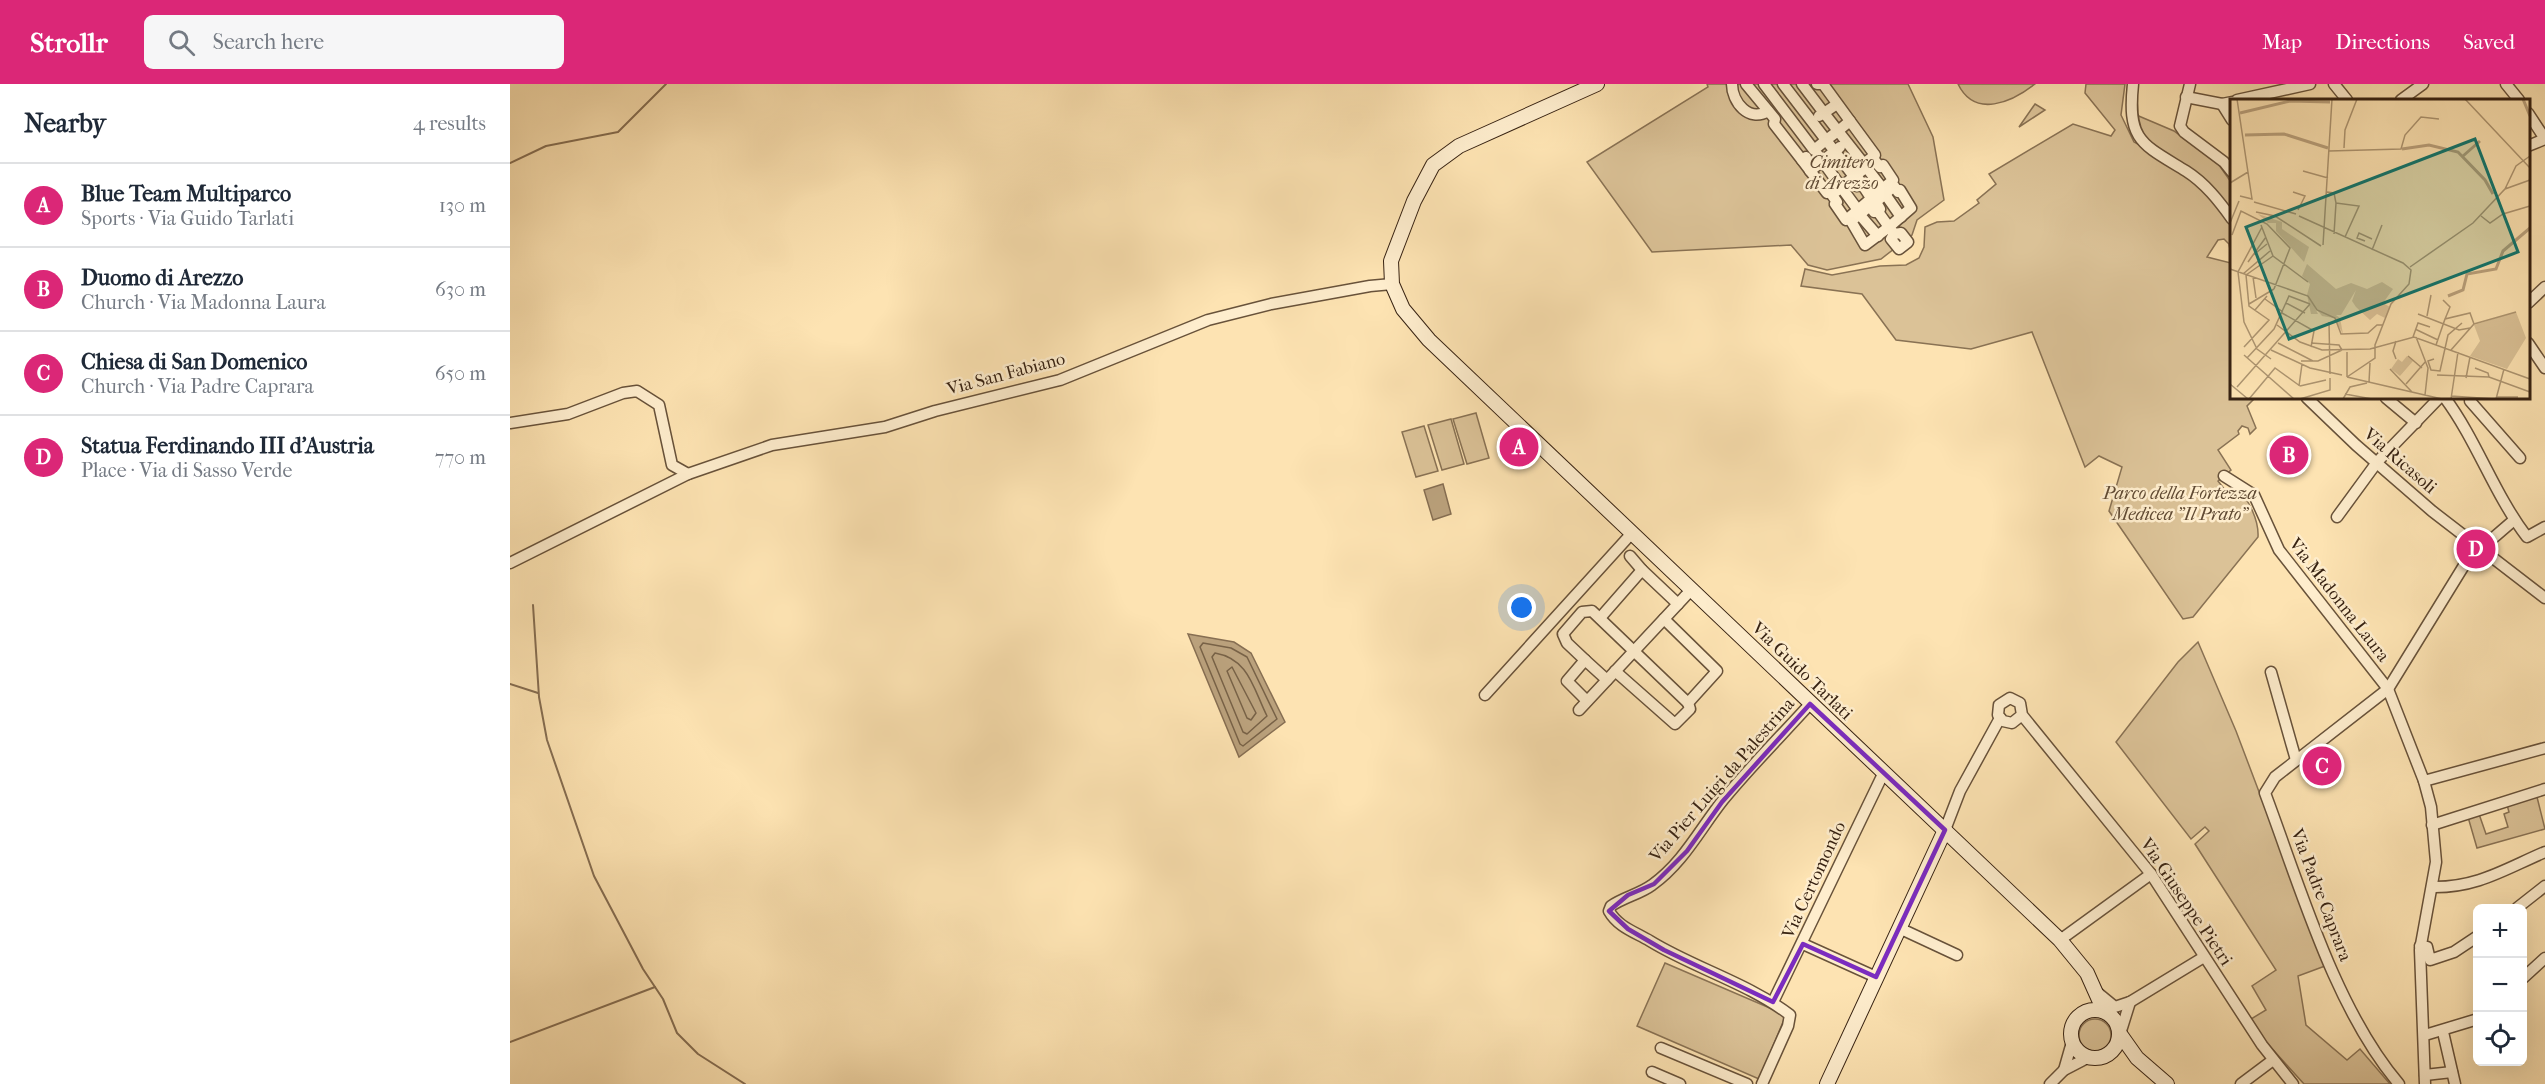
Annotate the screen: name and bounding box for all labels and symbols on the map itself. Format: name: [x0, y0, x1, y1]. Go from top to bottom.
inset map: [2230, 99, 2530, 399]
park label: Cimitero di Arezzo: [1805, 152, 1879, 194]
street label: Via San Fabiano: [944, 348, 1067, 400]
street label: Via Ricasoli: [2359, 423, 2441, 499]
pin: A: [1500, 424, 1538, 470]
pin: B: [2270, 432, 2308, 478]
park label: Parco della Fortezza Medicea "Il Prato": [2102, 483, 2257, 525]
pin: D: [2456, 526, 2496, 572]
street label: Via Madonna Laura: [2284, 533, 2394, 667]
your location: [1507, 593, 1536, 622]
street label: Via Guido Tarlati: [1747, 617, 1857, 725]
street label: Via Pier Luigi da Palestrina: [1644, 693, 1799, 867]
pin: C: [2302, 744, 2342, 788]
street label: Via Certomondo: [1777, 818, 1850, 943]
street label: Via Padre Caprara: [2286, 825, 2356, 965]
street label: Via Giuseppe Pietri: [2135, 833, 2237, 970]

